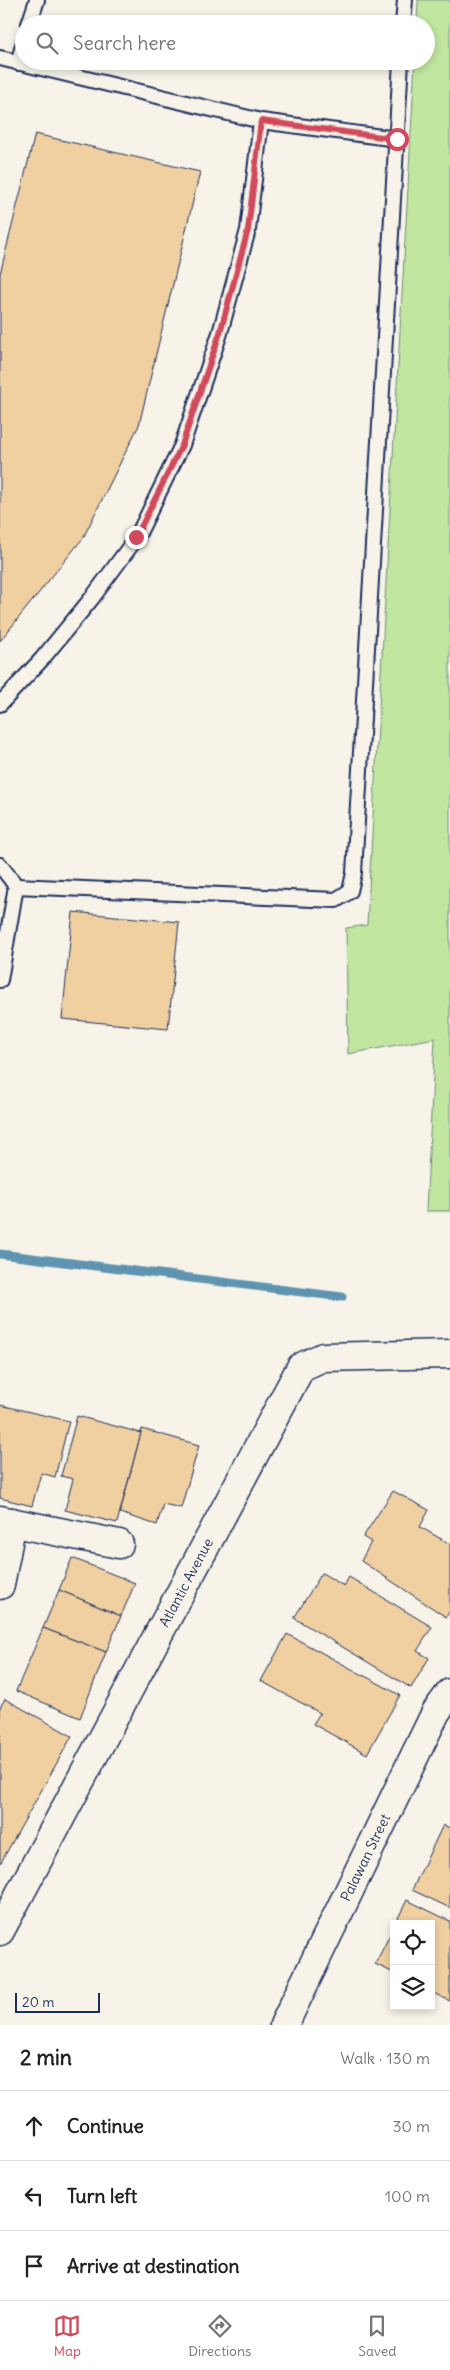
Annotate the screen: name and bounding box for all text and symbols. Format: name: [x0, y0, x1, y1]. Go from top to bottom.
search box: [15, 15, 435, 70]
icon: search: [33, 29, 61, 57]
text: Search here: [73, 31, 176, 55]
route start: [386, 128, 409, 151]
route end: [125, 526, 148, 549]
street label: Atlantic Avenue: [155, 1535, 217, 1630]
street label: Palawan Street: [336, 1811, 394, 1904]
map controls: [390, 1920, 435, 2010]
button: locate: [390, 1920, 435, 1965]
button: layers: [390, 1965, 435, 2010]
scale bar: [15, 1990, 100, 2013]
text: 20 m: [22, 1993, 55, 2011]
text: 2 min: [20, 2044, 72, 2071]
text: Walk · 130 m: [340, 2048, 430, 2068]
icon: ahead: [20, 2112, 48, 2140]
text: Continue: [67, 2114, 144, 2138]
text: 30 m: [393, 2116, 430, 2136]
icon: left: [20, 2182, 48, 2210]
text: Turn left: [67, 2184, 137, 2208]
text: 100 m: [385, 2186, 430, 2206]
icon: arrive: [20, 2252, 48, 2280]
text: Arrive at destination: [67, 2254, 240, 2278]
tab: Map: [53, 2312, 81, 2360]
tab: Directions: [188, 2312, 251, 2360]
tab: Saved: [358, 2312, 397, 2360]

